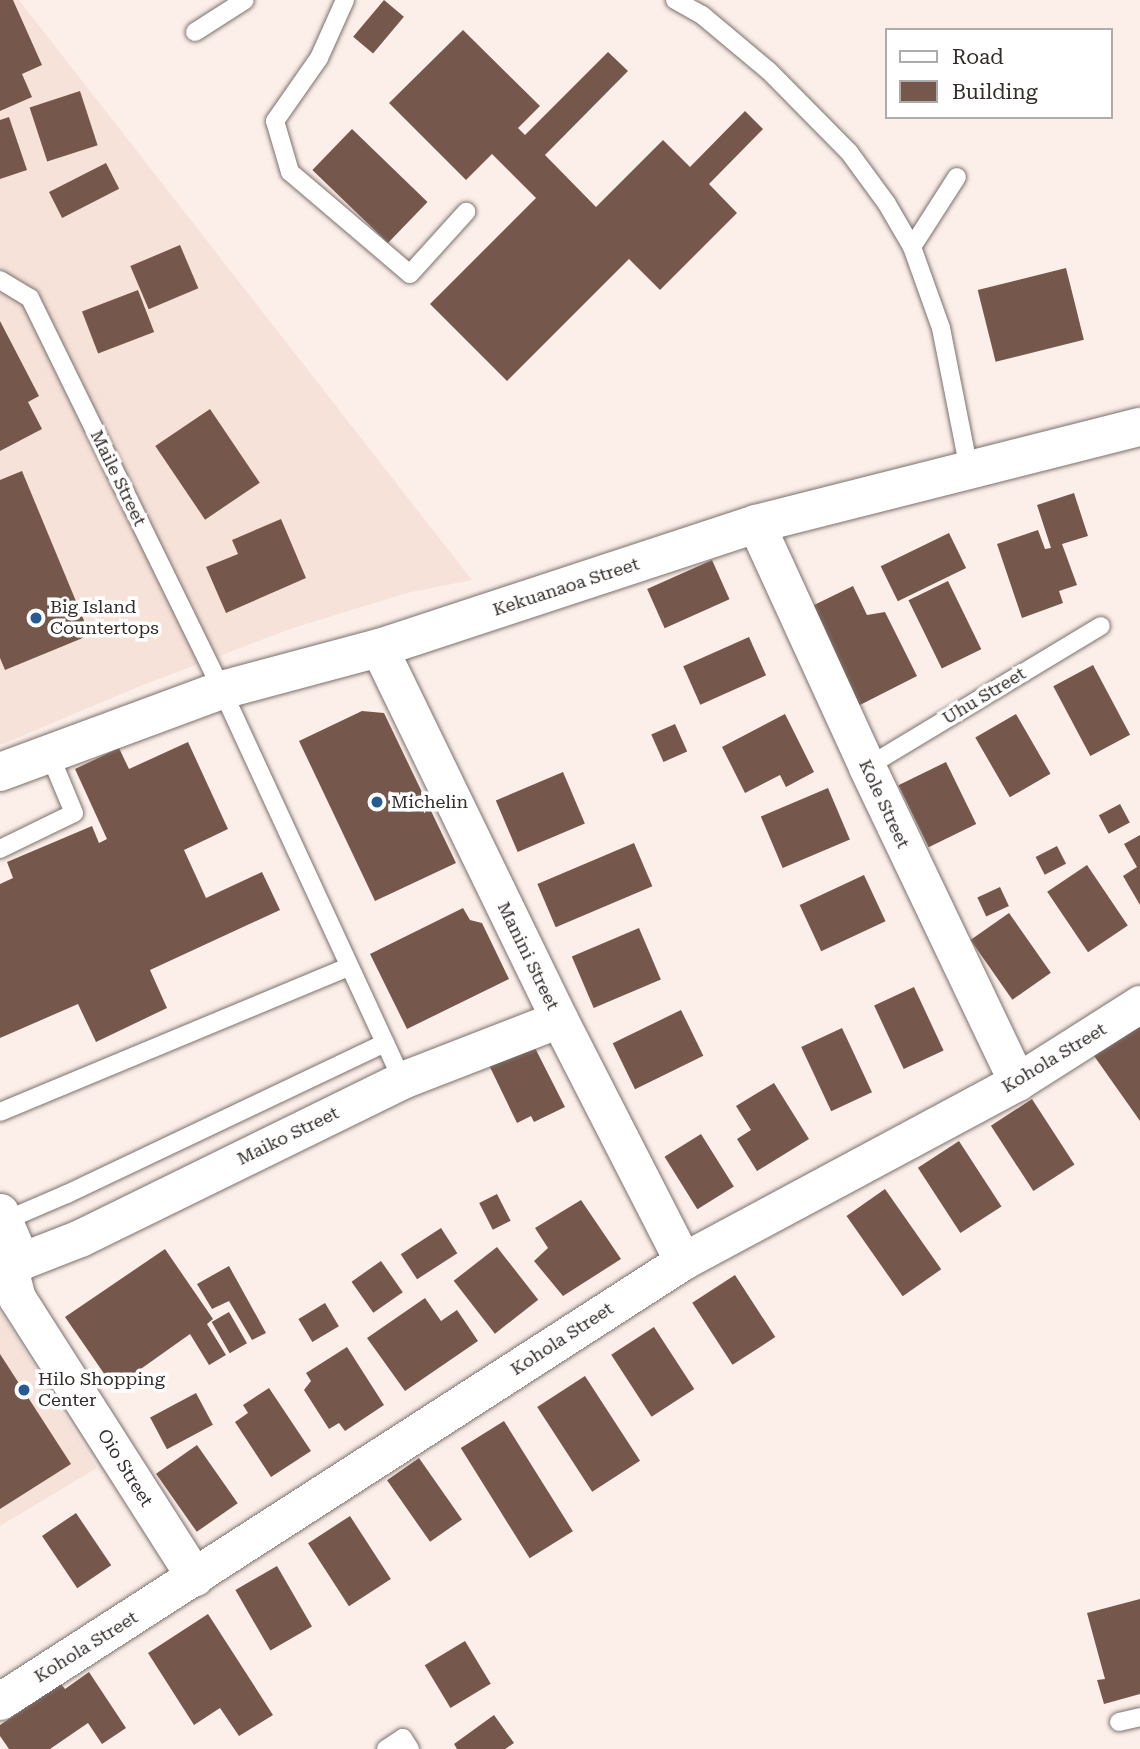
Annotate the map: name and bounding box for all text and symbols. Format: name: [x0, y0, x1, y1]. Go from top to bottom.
legend: [884, 28, 1112, 119]
text: Road: [952, 45, 1004, 69]
text: Building: [952, 80, 1038, 104]
street label: Maile Street: [85, 426, 151, 530]
street label: Kekuanaoa Street: [490, 553, 642, 621]
place label: Big Island Countertops: [50, 597, 159, 640]
marker: Big Island Countertops: [28, 610, 44, 626]
street label: Uhu Street: [938, 663, 1030, 729]
street label: Kole Street: [854, 756, 914, 852]
place label: Michelin: [391, 791, 468, 813]
marker: Michelin: [369, 794, 385, 810]
street label: Manini Street: [493, 898, 563, 1014]
street label: Kohola Street: [998, 1018, 1110, 1098]
street label: Maiko Street: [234, 1102, 342, 1170]
street label: Kohola Street: [507, 1298, 617, 1380]
place label: Hilo Shopping Center: [38, 1369, 165, 1412]
marker: Hilo Shopping Center: [16, 1382, 32, 1398]
street label: Oio Street: [93, 1425, 157, 1511]
street label: Kohola Street: [30, 1607, 142, 1687]

